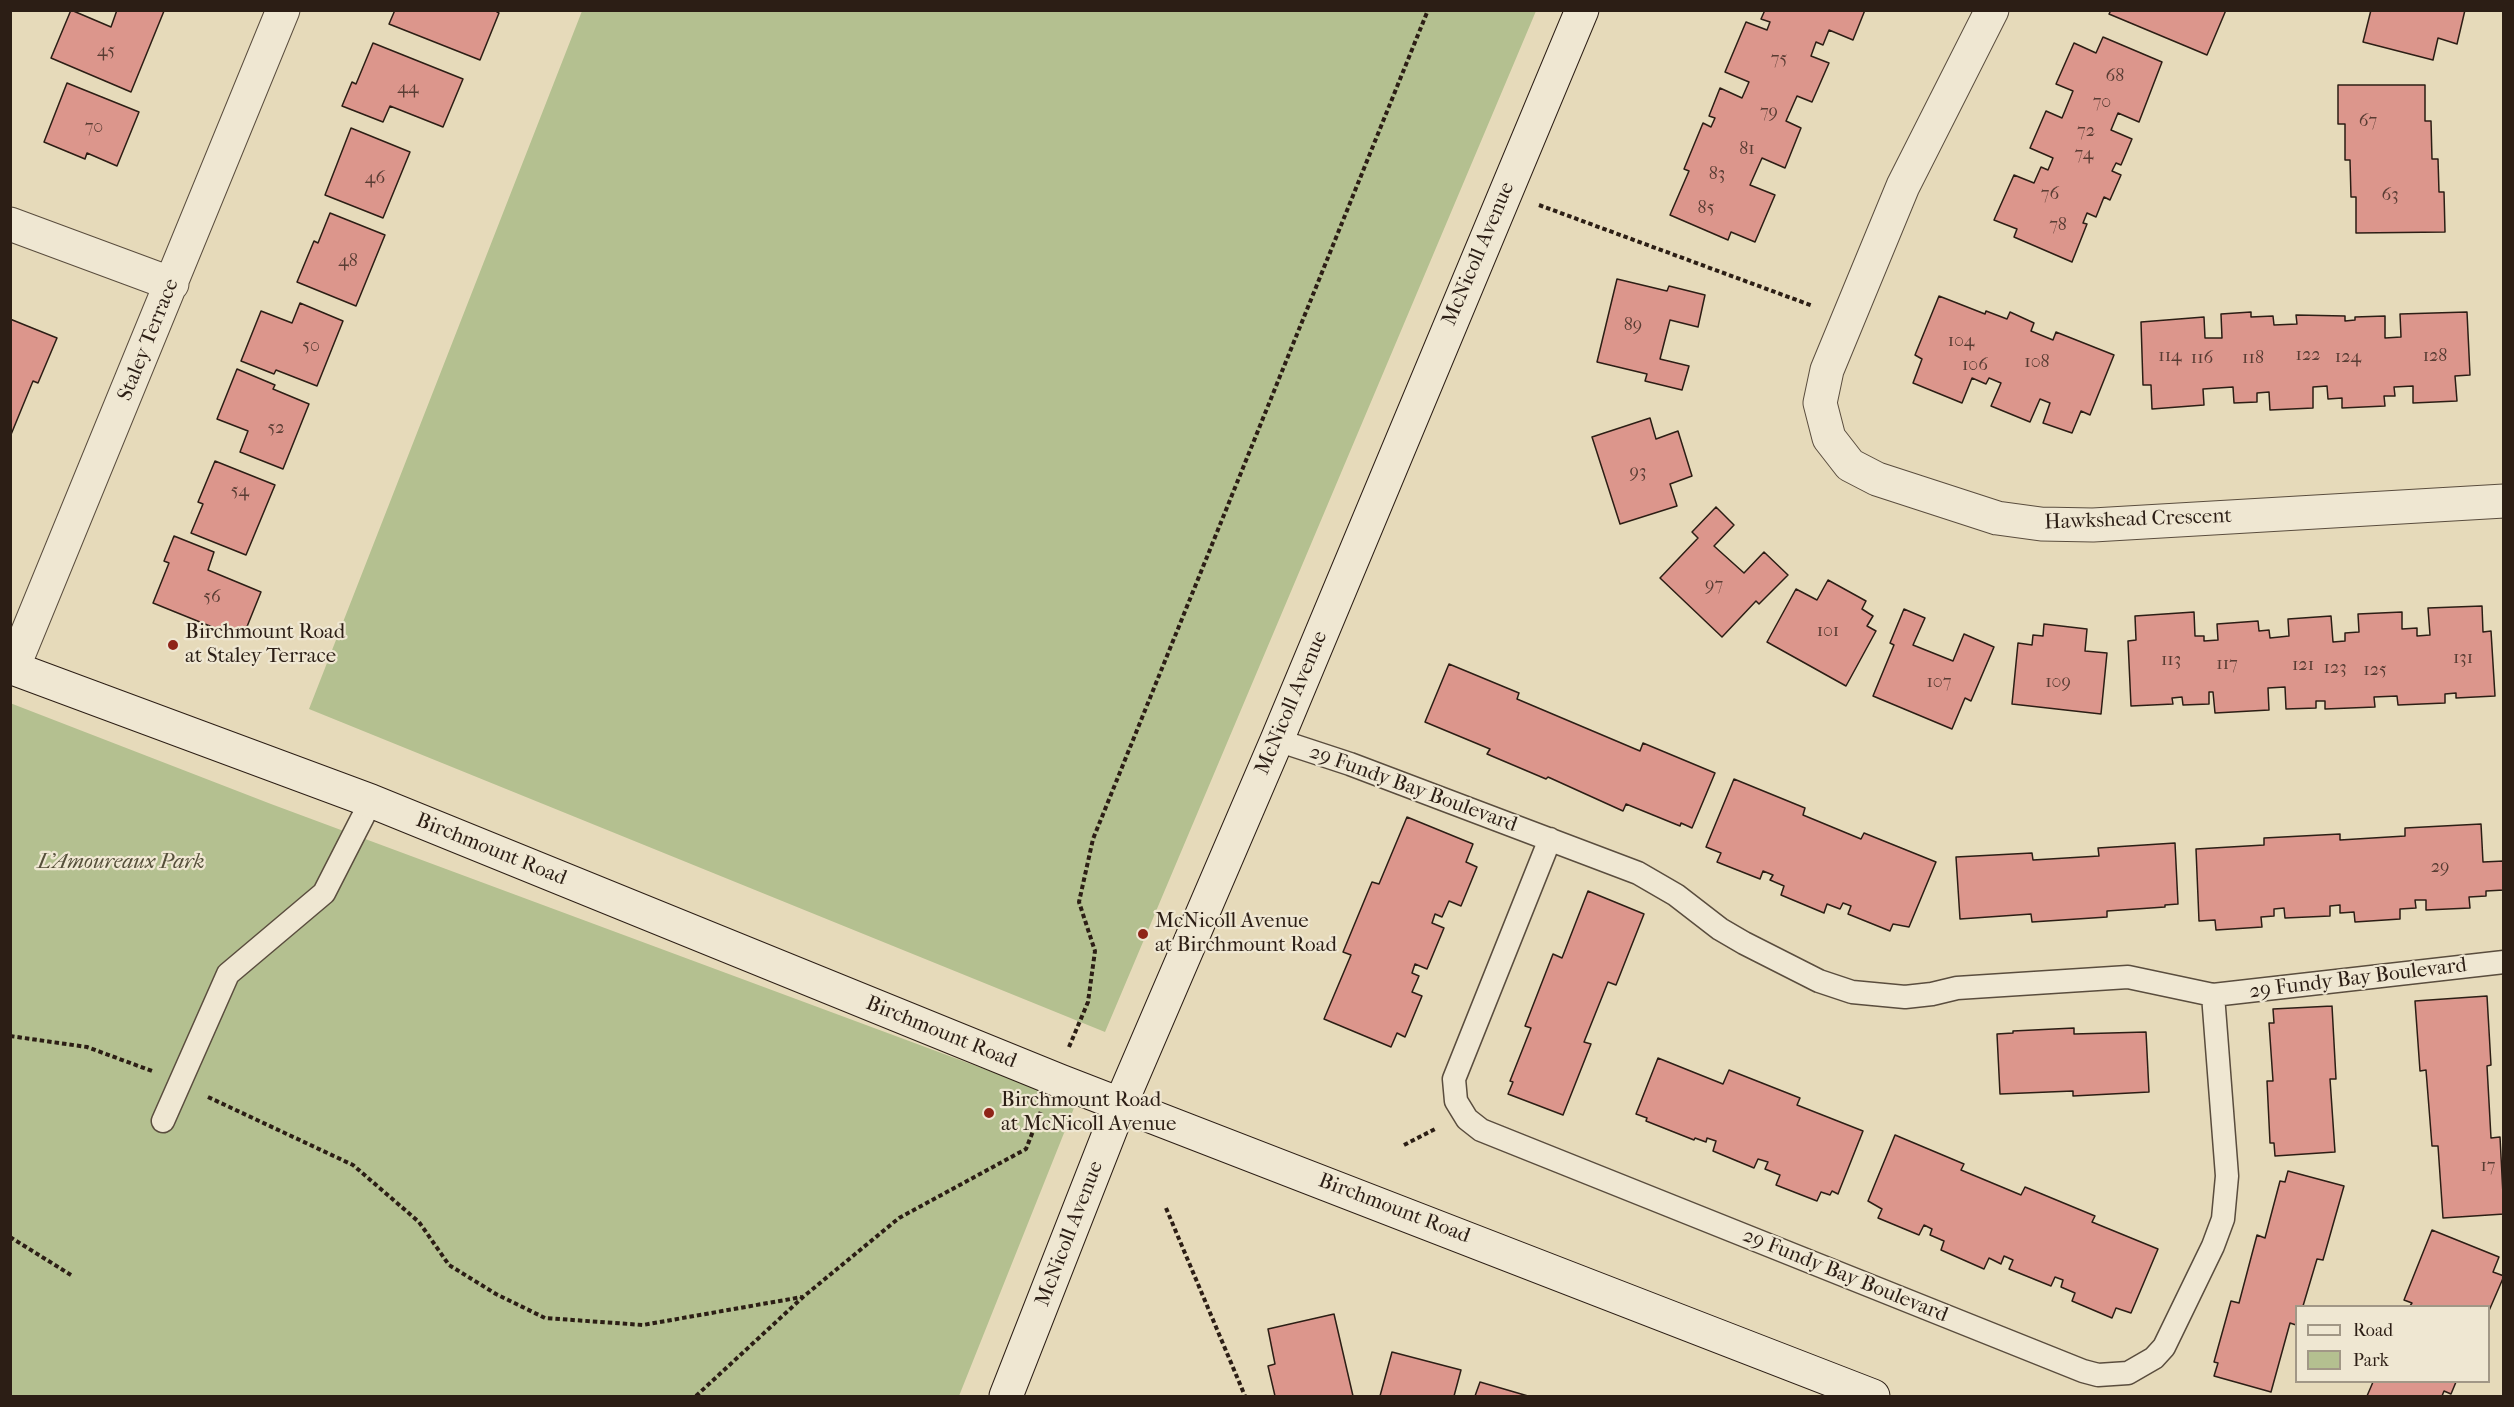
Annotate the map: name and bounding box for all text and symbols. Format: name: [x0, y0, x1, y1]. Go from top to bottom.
house number: 45: [97, 41, 115, 63]
house number: 75: [1771, 49, 1787, 71]
house number: 68: [2106, 66, 2124, 88]
house number: 44: [397, 78, 419, 100]
house number: 70: [2093, 92, 2111, 114]
house number: 79: [1760, 102, 1778, 124]
house number: 67: [2359, 111, 2377, 133]
house number: 70: [85, 117, 103, 139]
house number: 72: [2077, 121, 2095, 143]
house number: 81: [1739, 139, 1755, 161]
house number: 74: [2075, 144, 2093, 166]
house number: 83: [1709, 164, 1725, 186]
house number: 46: [365, 168, 385, 190]
street label: McNicoll Avenue: [1437, 178, 1521, 330]
house number: 76: [2041, 184, 2059, 206]
house number: 63: [2381, 185, 2399, 207]
house number: 85: [1698, 198, 1714, 220]
house number: 78: [2049, 215, 2067, 237]
house number: 48: [338, 251, 358, 273]
street label: Staley Terrace: [113, 275, 185, 405]
house number: 89: [1624, 315, 1642, 337]
house number: 104: [1948, 331, 1974, 353]
house number: 50: [302, 336, 320, 358]
house number: 122: [2296, 345, 2320, 367]
house number: 114: [2158, 346, 2182, 368]
house number: 128: [2423, 346, 2447, 368]
house number: 124: [2335, 347, 2361, 369]
house number: 116: [2191, 348, 2213, 370]
house number: 118: [2242, 348, 2264, 370]
house number: 108: [2024, 352, 2050, 374]
house number: 106: [1962, 355, 1988, 377]
house number: 52: [267, 418, 285, 440]
house number: 93: [1630, 462, 1646, 484]
house number: 54: [231, 481, 249, 503]
street label: Hawkshead Crescent: [2044, 504, 2232, 536]
house number: 97: [1705, 575, 1723, 597]
house number: 56: [203, 587, 221, 609]
place label: Birchmount Road at Staley Terrace: [185, 620, 345, 670]
house number: 101: [1817, 621, 1839, 643]
street label: McNicoll Avenue: [1250, 627, 1334, 779]
marker: Birchmount Road at Staley Terrace: [166, 638, 180, 652]
house number: 131: [2453, 648, 2473, 670]
house number: 113: [2161, 650, 2181, 672]
house number: 117: [2216, 654, 2238, 676]
house number: 121: [2292, 655, 2314, 677]
house number: 123: [2323, 658, 2347, 680]
house number: 125: [2363, 660, 2387, 682]
house number: 107: [1927, 672, 1951, 694]
house number: 109: [2045, 672, 2071, 694]
street label: 29 Fundy Bay Boulevard: [1306, 740, 1520, 838]
street label: Birchmount Road: [412, 808, 570, 892]
park label: L'Amoureaux Park: [37, 850, 205, 876]
house number: 29: [2431, 857, 2449, 879]
place label: McNicoll Avenue at Birchmount Road: [1155, 909, 1337, 959]
marker: McNicoll Avenue at Birchmount Road: [1136, 927, 1150, 941]
street label: 29 Fundy Bay Boulevard: [2248, 953, 2468, 1005]
street label: Birchmount Road: [862, 991, 1020, 1075]
place label: Birchmount Road at McNicoll Avenue: [1001, 1088, 1176, 1138]
marker: Birchmount Road at McNicoll Avenue: [982, 1106, 996, 1120]
house number: 17: [2480, 1156, 2496, 1178]
street label: McNicoll Avenue: [1031, 1158, 1109, 1310]
street label: Birchmount Road: [1315, 1169, 1473, 1249]
street label: 29 Fundy Bay Boulevard: [1739, 1223, 1951, 1329]
legend: [2295, 1305, 2490, 1383]
text: Road: [2353, 1320, 2393, 1341]
text: Park: [2353, 1350, 2389, 1371]

